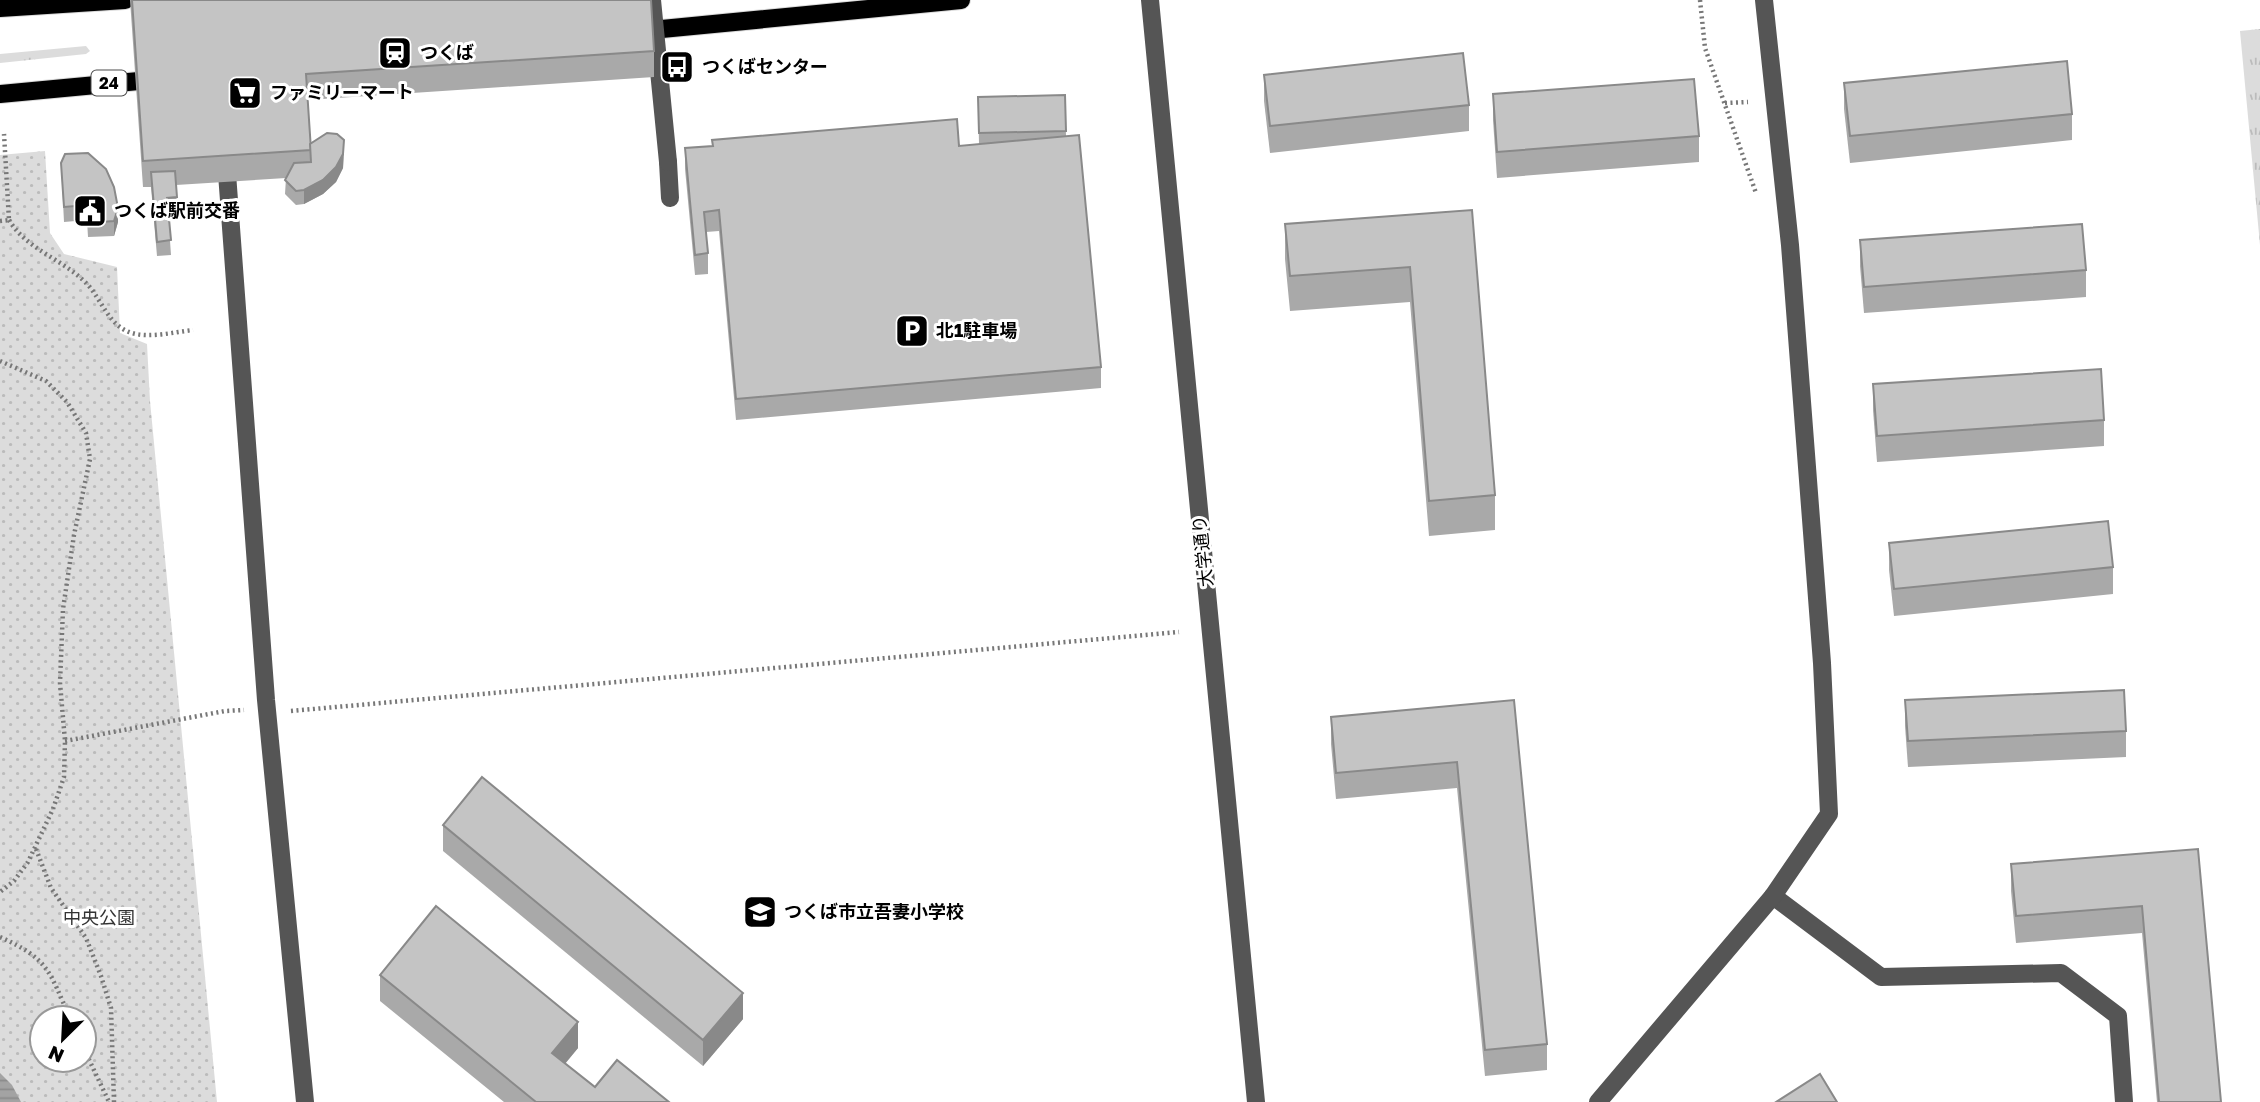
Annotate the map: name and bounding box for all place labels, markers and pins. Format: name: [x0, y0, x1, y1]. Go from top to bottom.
station icon: つくば: [376, 34, 414, 72]
place label: つくば: [420, 41, 474, 63]
bus stop icon: つくばセンター: [658, 48, 696, 86]
place label: つくばセンター: [702, 55, 828, 77]
supermarket icon: ファミリーマート: [226, 74, 264, 112]
place label: ファミリーマート: [270, 81, 414, 103]
public building icon: つくば駅前交番: [71, 192, 109, 230]
place label: つくば駅前交番: [114, 199, 240, 221]
parking icon: 北1駐車場: [893, 312, 931, 350]
place label: 北1駐車場: [936, 319, 1017, 341]
school or university icon: つくば市立吾妻小学校: [741, 893, 779, 931]
place label: つくば市立吾妻小学校: [784, 900, 964, 922]

